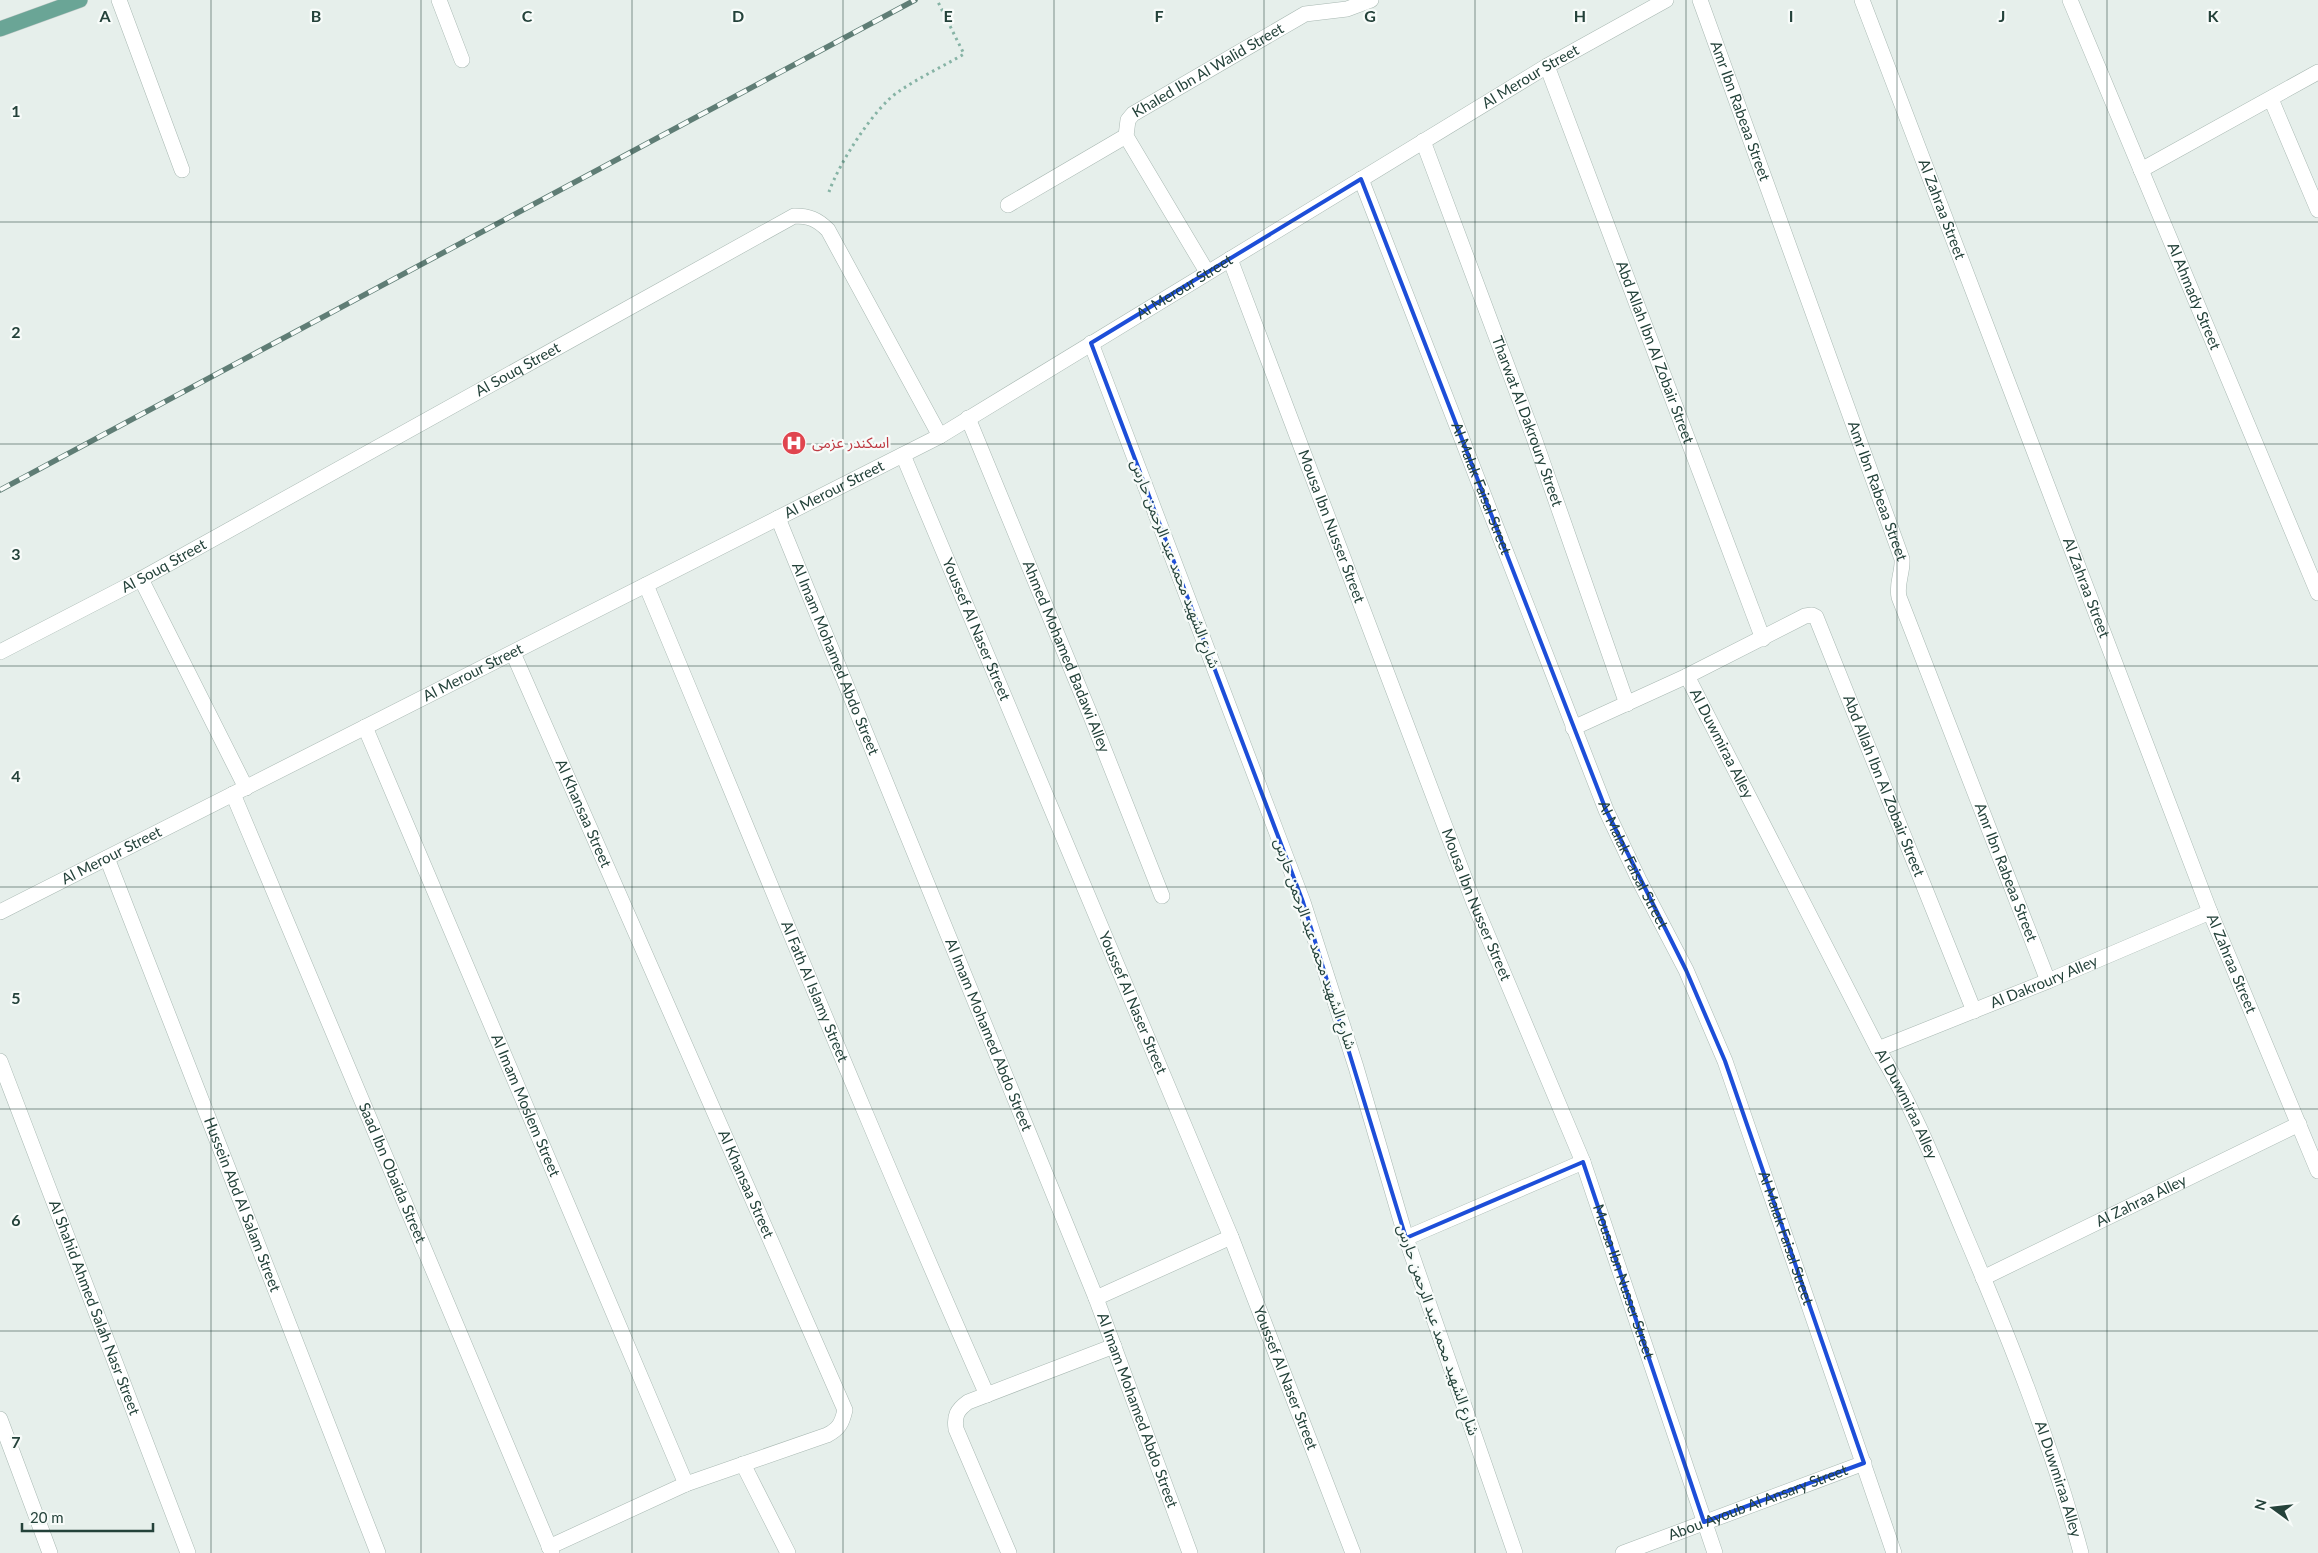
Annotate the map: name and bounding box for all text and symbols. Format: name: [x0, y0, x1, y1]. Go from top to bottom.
text: A: [98, 6, 111, 25]
text: B: [311, 6, 321, 25]
text: C: [522, 6, 533, 25]
text: D: [732, 6, 744, 25]
text: E: [943, 6, 953, 25]
text: F: [1154, 6, 1164, 25]
text: G: [1364, 6, 1376, 25]
text: H: [1574, 6, 1586, 25]
text: I: [1789, 6, 1793, 25]
text: J: [1999, 6, 2005, 25]
text: K: [2208, 6, 2220, 25]
street label: Khaled Ibn Al Walid Street: [1129, 18, 1287, 121]
street label: Amr Ibn Rabeaa Street: [1707, 38, 1775, 184]
street label: Al Merour Street: [1478, 40, 1582, 112]
text: 1: [11, 101, 21, 120]
street label: Al Zahraa Street: [1915, 156, 1970, 262]
street label: Al Ahmady Street: [2164, 239, 2225, 353]
street label: Al Merour Street: [1132, 250, 1236, 322]
street label: Abd Allah Ibn Al Zobair Street: [1613, 258, 1699, 447]
text: 2: [11, 322, 21, 341]
street label: Tharwat Al Dakroury Street: [1489, 333, 1567, 509]
street label: Al Souq Street: [472, 338, 564, 399]
street label: Amr Ibn Rabeaa Street: [1845, 418, 1912, 564]
street label: Al Malak Faisal Street: [1448, 419, 1516, 557]
hospital icon: اسكندر عزمى: [781, 430, 807, 456]
place label: اسكندر عزمى: [812, 433, 889, 452]
street label: Mousa Ibn Nusser Street: [1295, 447, 1370, 606]
street label: Al Merour Street: [781, 456, 887, 522]
street label: شارع الشهيد محمد عبد الرحمن حارس: [1124, 457, 1224, 672]
street label: Al Souq Street: [118, 534, 210, 596]
street label: Al Zahraa Street: [2060, 535, 2115, 641]
text: 3: [11, 544, 21, 563]
street label: Youssef Al Naser Street: [939, 555, 1015, 703]
street label: Ahmed Mohamed Badawi Alley: [1020, 558, 1114, 755]
street label: Al Imam Mohamed Abdo Street: [789, 559, 884, 758]
street label: Al Merour Street: [419, 639, 526, 704]
street label: Al Duwmiraa Alley: [1687, 685, 1758, 801]
street label: Abd Allah Ibn Al Zobair Street: [1840, 692, 1929, 879]
street label: Al Khansaa Street: [553, 756, 616, 870]
text: 4: [11, 766, 21, 785]
street label: Al Malak Faisal Street: [1595, 798, 1673, 932]
street label: Amr Ibn Rabeaa Street: [1972, 800, 2042, 945]
street label: Al Merour Street: [58, 822, 165, 887]
street label: Mousa Ibn Nusser Street: [1439, 826, 1516, 984]
street label: شارع الشهيد محمد عبد الرحمن حارس: [1267, 836, 1361, 1053]
street label: Al Zahraa Street: [2204, 911, 2261, 1016]
street label: Al Fath Al Islamy Street: [778, 918, 853, 1065]
street label: Youssef Al Naser Street: [1096, 928, 1172, 1077]
street label: Al Imam Mohamed Abdo Street: [942, 935, 1037, 1134]
street label: Al Dakroury Alley: [1987, 951, 2100, 1011]
text: 5: [11, 988, 21, 1007]
street label: Al Imam Moslem Street: [488, 1031, 565, 1180]
street label: Al Duwmiraa Alley: [1872, 1045, 1942, 1162]
street label: Saad Ibn Obaida Street: [356, 1100, 431, 1246]
street label: Hussein Abd Al Salam Street: [201, 1114, 285, 1295]
street label: Al Khansaa Street: [715, 1127, 779, 1241]
street label: Al Malak Faisal Street: [1755, 1168, 1818, 1308]
street label: Al Zahraa Alley: [2092, 1170, 2189, 1230]
street label: Al Shahid Ahmed Salah Nasr Street: [46, 1197, 145, 1418]
street label: Mousa Ibn Nusser Street: [1590, 1202, 1659, 1362]
text: 6: [11, 1210, 21, 1229]
street label: شارع الشهيد محمد عبد الرحمن حارس: [1390, 1222, 1484, 1439]
street label: Youssef Al Naser Street: [1250, 1303, 1322, 1453]
street label: Al Imam Mohamed Abdo Street: [1094, 1310, 1183, 1511]
street label: Al Duwmiraa Alley: [2032, 1418, 2086, 1539]
text: 7: [11, 1432, 21, 1451]
street label: Abou Ayoub Al Ansary Street: [1665, 1460, 1850, 1543]
north arrow: [2248, 1483, 2298, 1533]
text: N: [2250, 1497, 2270, 1512]
scale bar: [22, 1500, 154, 1532]
text: 20 m: [30, 1508, 64, 1526]

